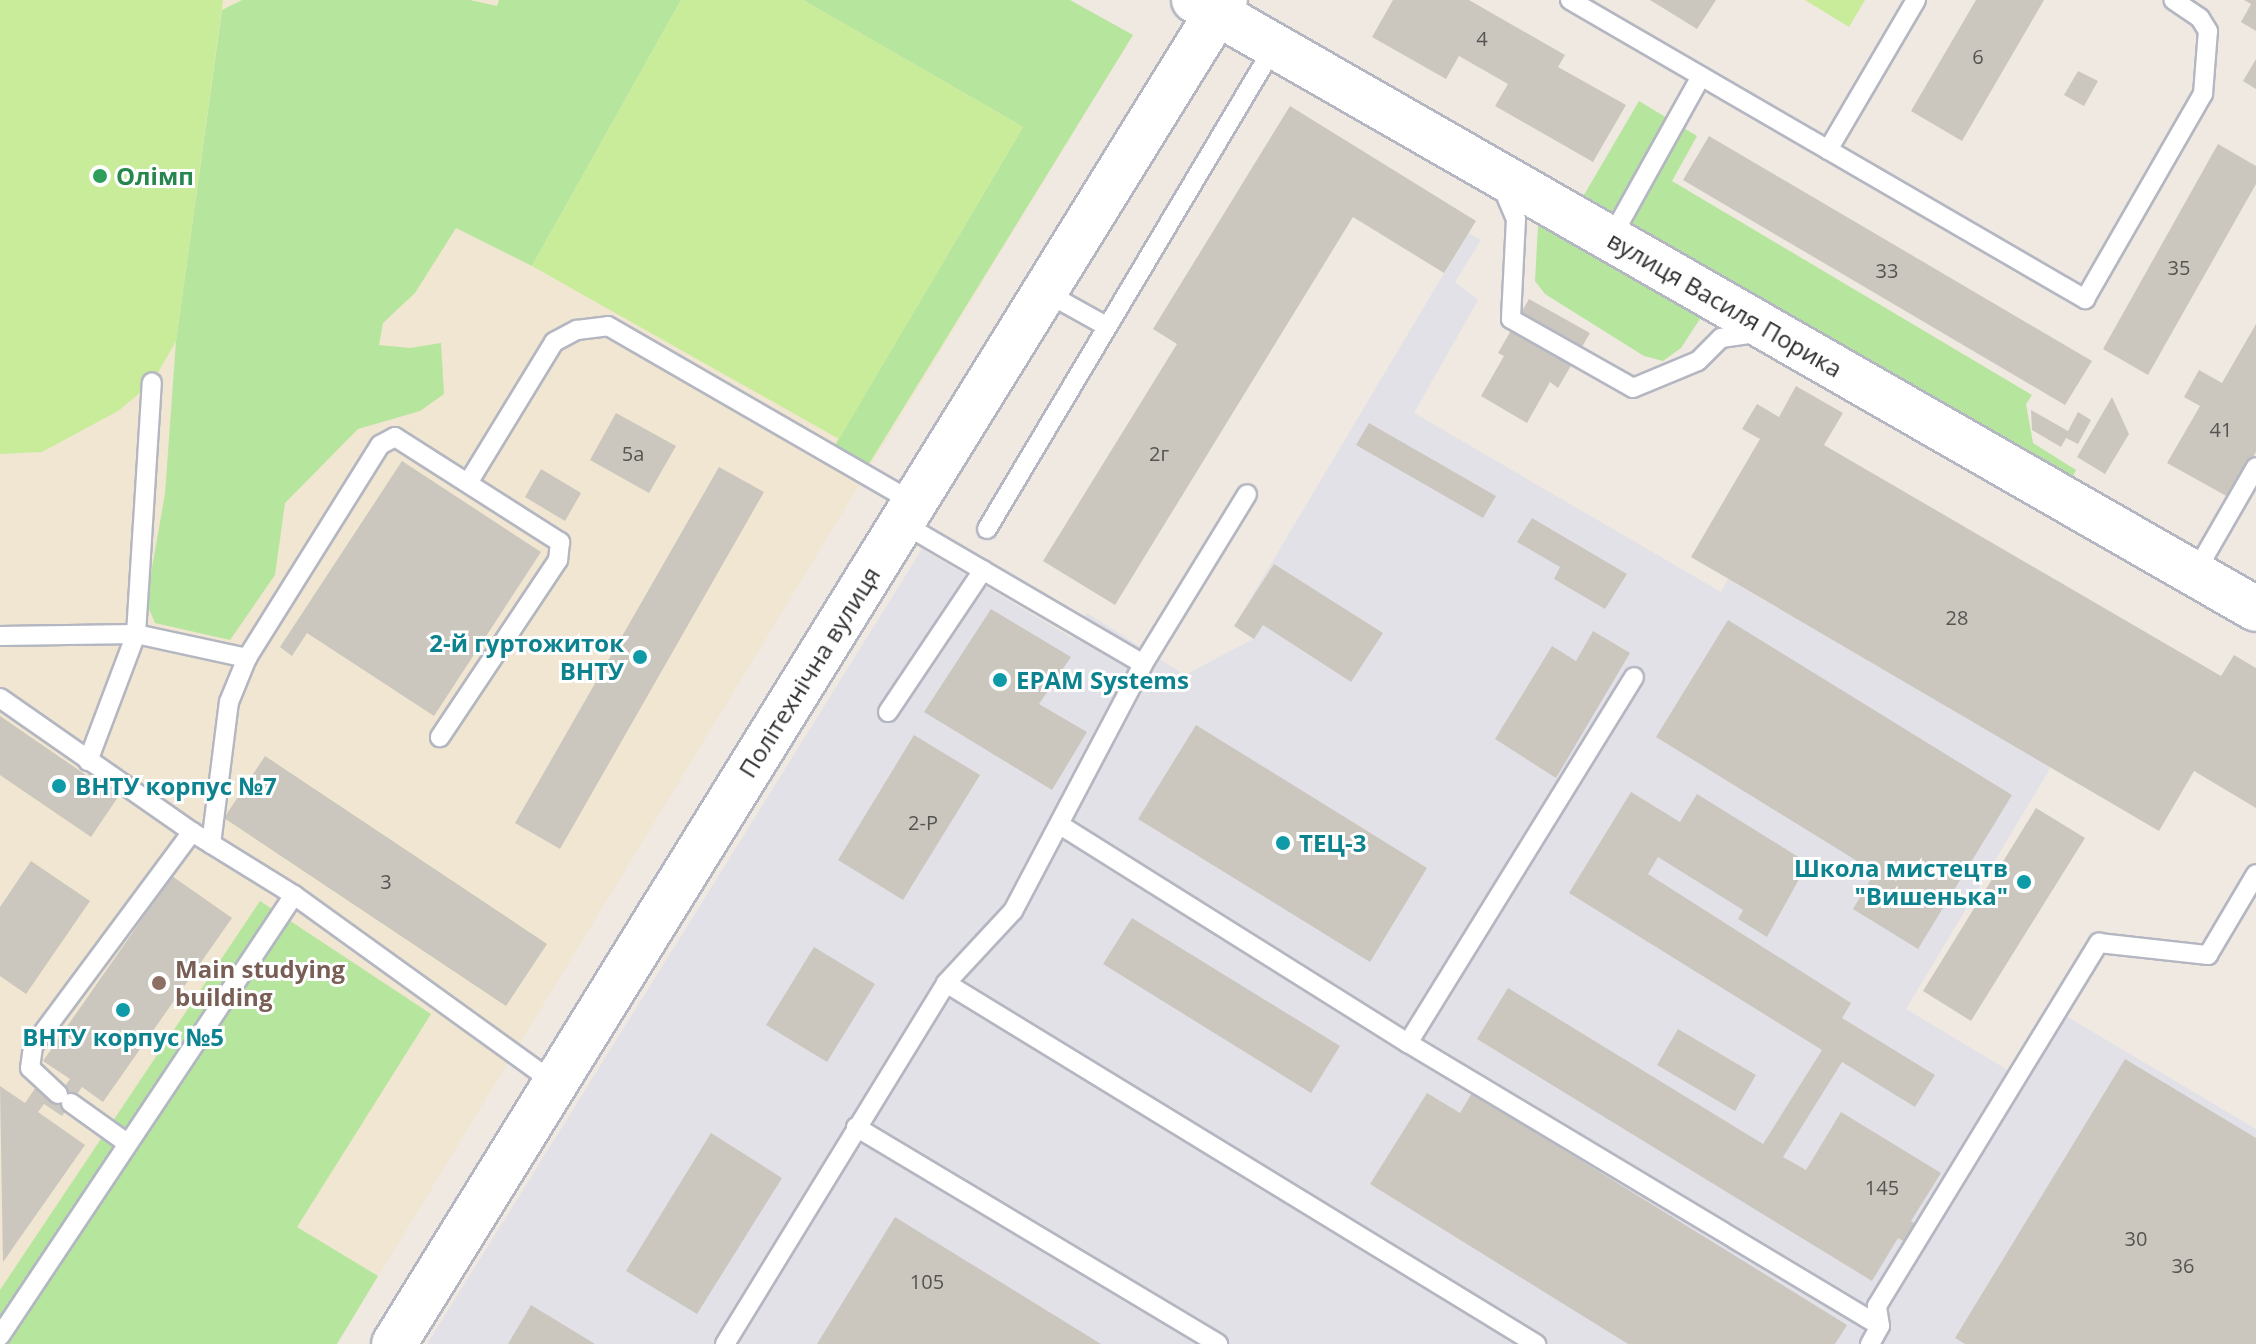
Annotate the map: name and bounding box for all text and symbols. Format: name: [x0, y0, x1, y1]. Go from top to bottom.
house number: 4: [1476, 26, 1488, 50]
house number: 6: [1972, 44, 1984, 68]
place label: Олімп: [116, 162, 194, 190]
marker: Олімп: [91, 167, 109, 185]
street label: вулиця Василя Порика: [1603, 225, 1847, 383]
house number: 35: [2168, 255, 2190, 279]
house number: 33: [1876, 258, 1898, 282]
house number: 41: [2210, 417, 2232, 441]
house number: 5а: [622, 441, 644, 465]
house number: 2г: [1149, 441, 1169, 465]
street label: Політехнічна вулиця: [732, 561, 886, 783]
house number: 28: [1946, 605, 1968, 629]
place label: 2-й гуртожиток ВНТУ: [429, 629, 624, 685]
marker: 2-й гуртожиток ВНТУ: [631, 648, 649, 666]
place label: EPAM Systems: [1016, 666, 1189, 694]
marker: EPAM Systems: [991, 671, 1009, 689]
place label: ВНТУ корпус №7: [75, 772, 277, 800]
marker: ВНТУ корпус №7: [50, 777, 68, 795]
house number: 2-Р: [908, 810, 938, 834]
place label: ТЕЦ-3: [1299, 829, 1367, 857]
marker: ТЕЦ-3: [1274, 834, 1292, 852]
place label: Школа мистецтв "Вишенька": [1794, 854, 2008, 910]
house number: 3: [380, 869, 392, 893]
marker: Школа мистецтв "Вишенька": [2015, 873, 2033, 891]
place label: Main studying building: [175, 955, 345, 1011]
marker: Main studying building: [150, 974, 168, 992]
marker: ВНТУ корпус №5: [114, 1001, 132, 1019]
place label: ВНТУ корпус №5: [22, 1023, 224, 1051]
house number: 145: [1865, 1175, 1899, 1199]
house number: 30: [2125, 1226, 2147, 1250]
house number: 36: [2172, 1253, 2194, 1277]
house number: 105: [910, 1269, 944, 1293]

